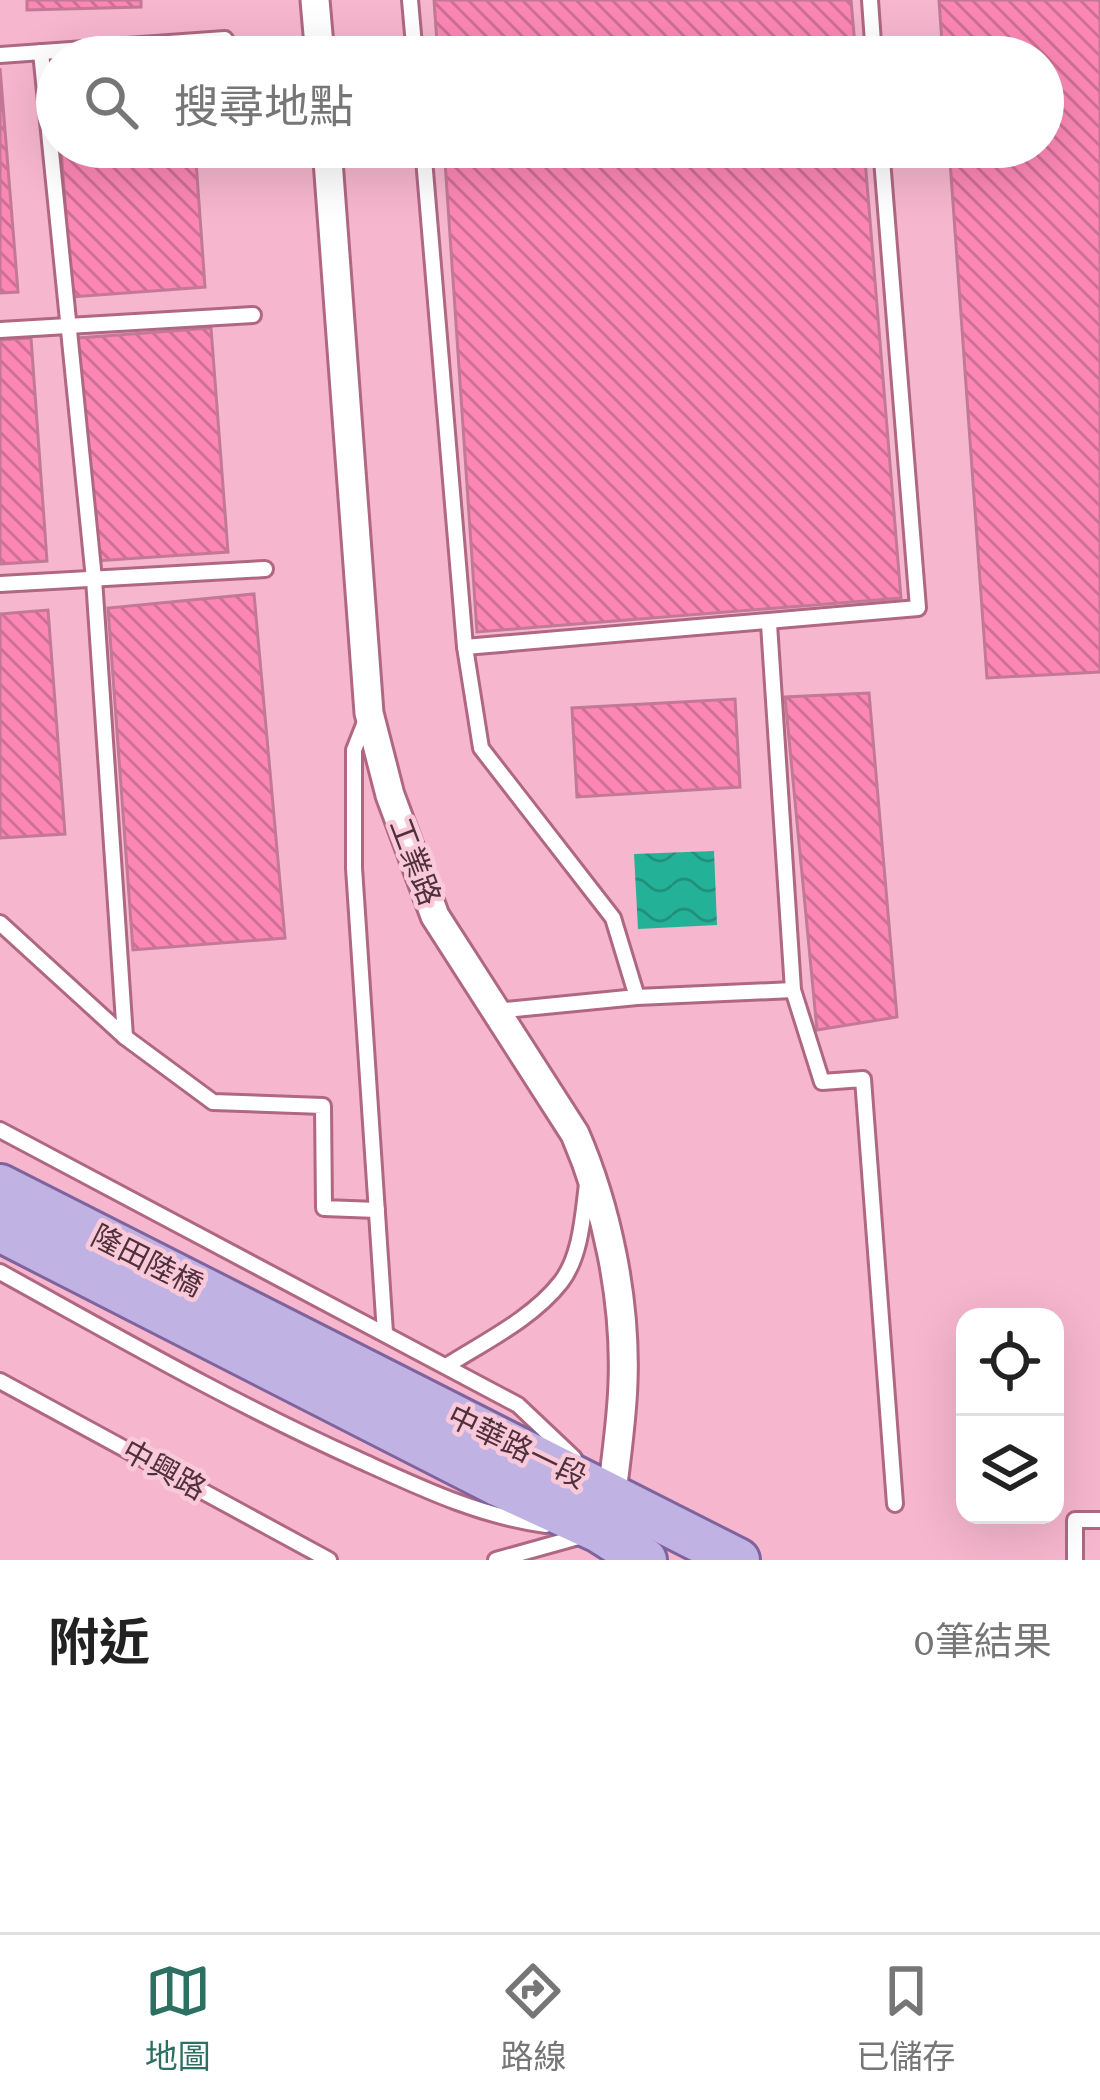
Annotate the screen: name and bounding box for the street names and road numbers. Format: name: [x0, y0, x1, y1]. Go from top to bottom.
street label: 工業路: [384, 814, 447, 910]
street label: 隆田陸橋: [86, 1219, 208, 1302]
street label: 中華路一段: [443, 1399, 592, 1494]
street label: 中興路: [117, 1433, 212, 1506]

